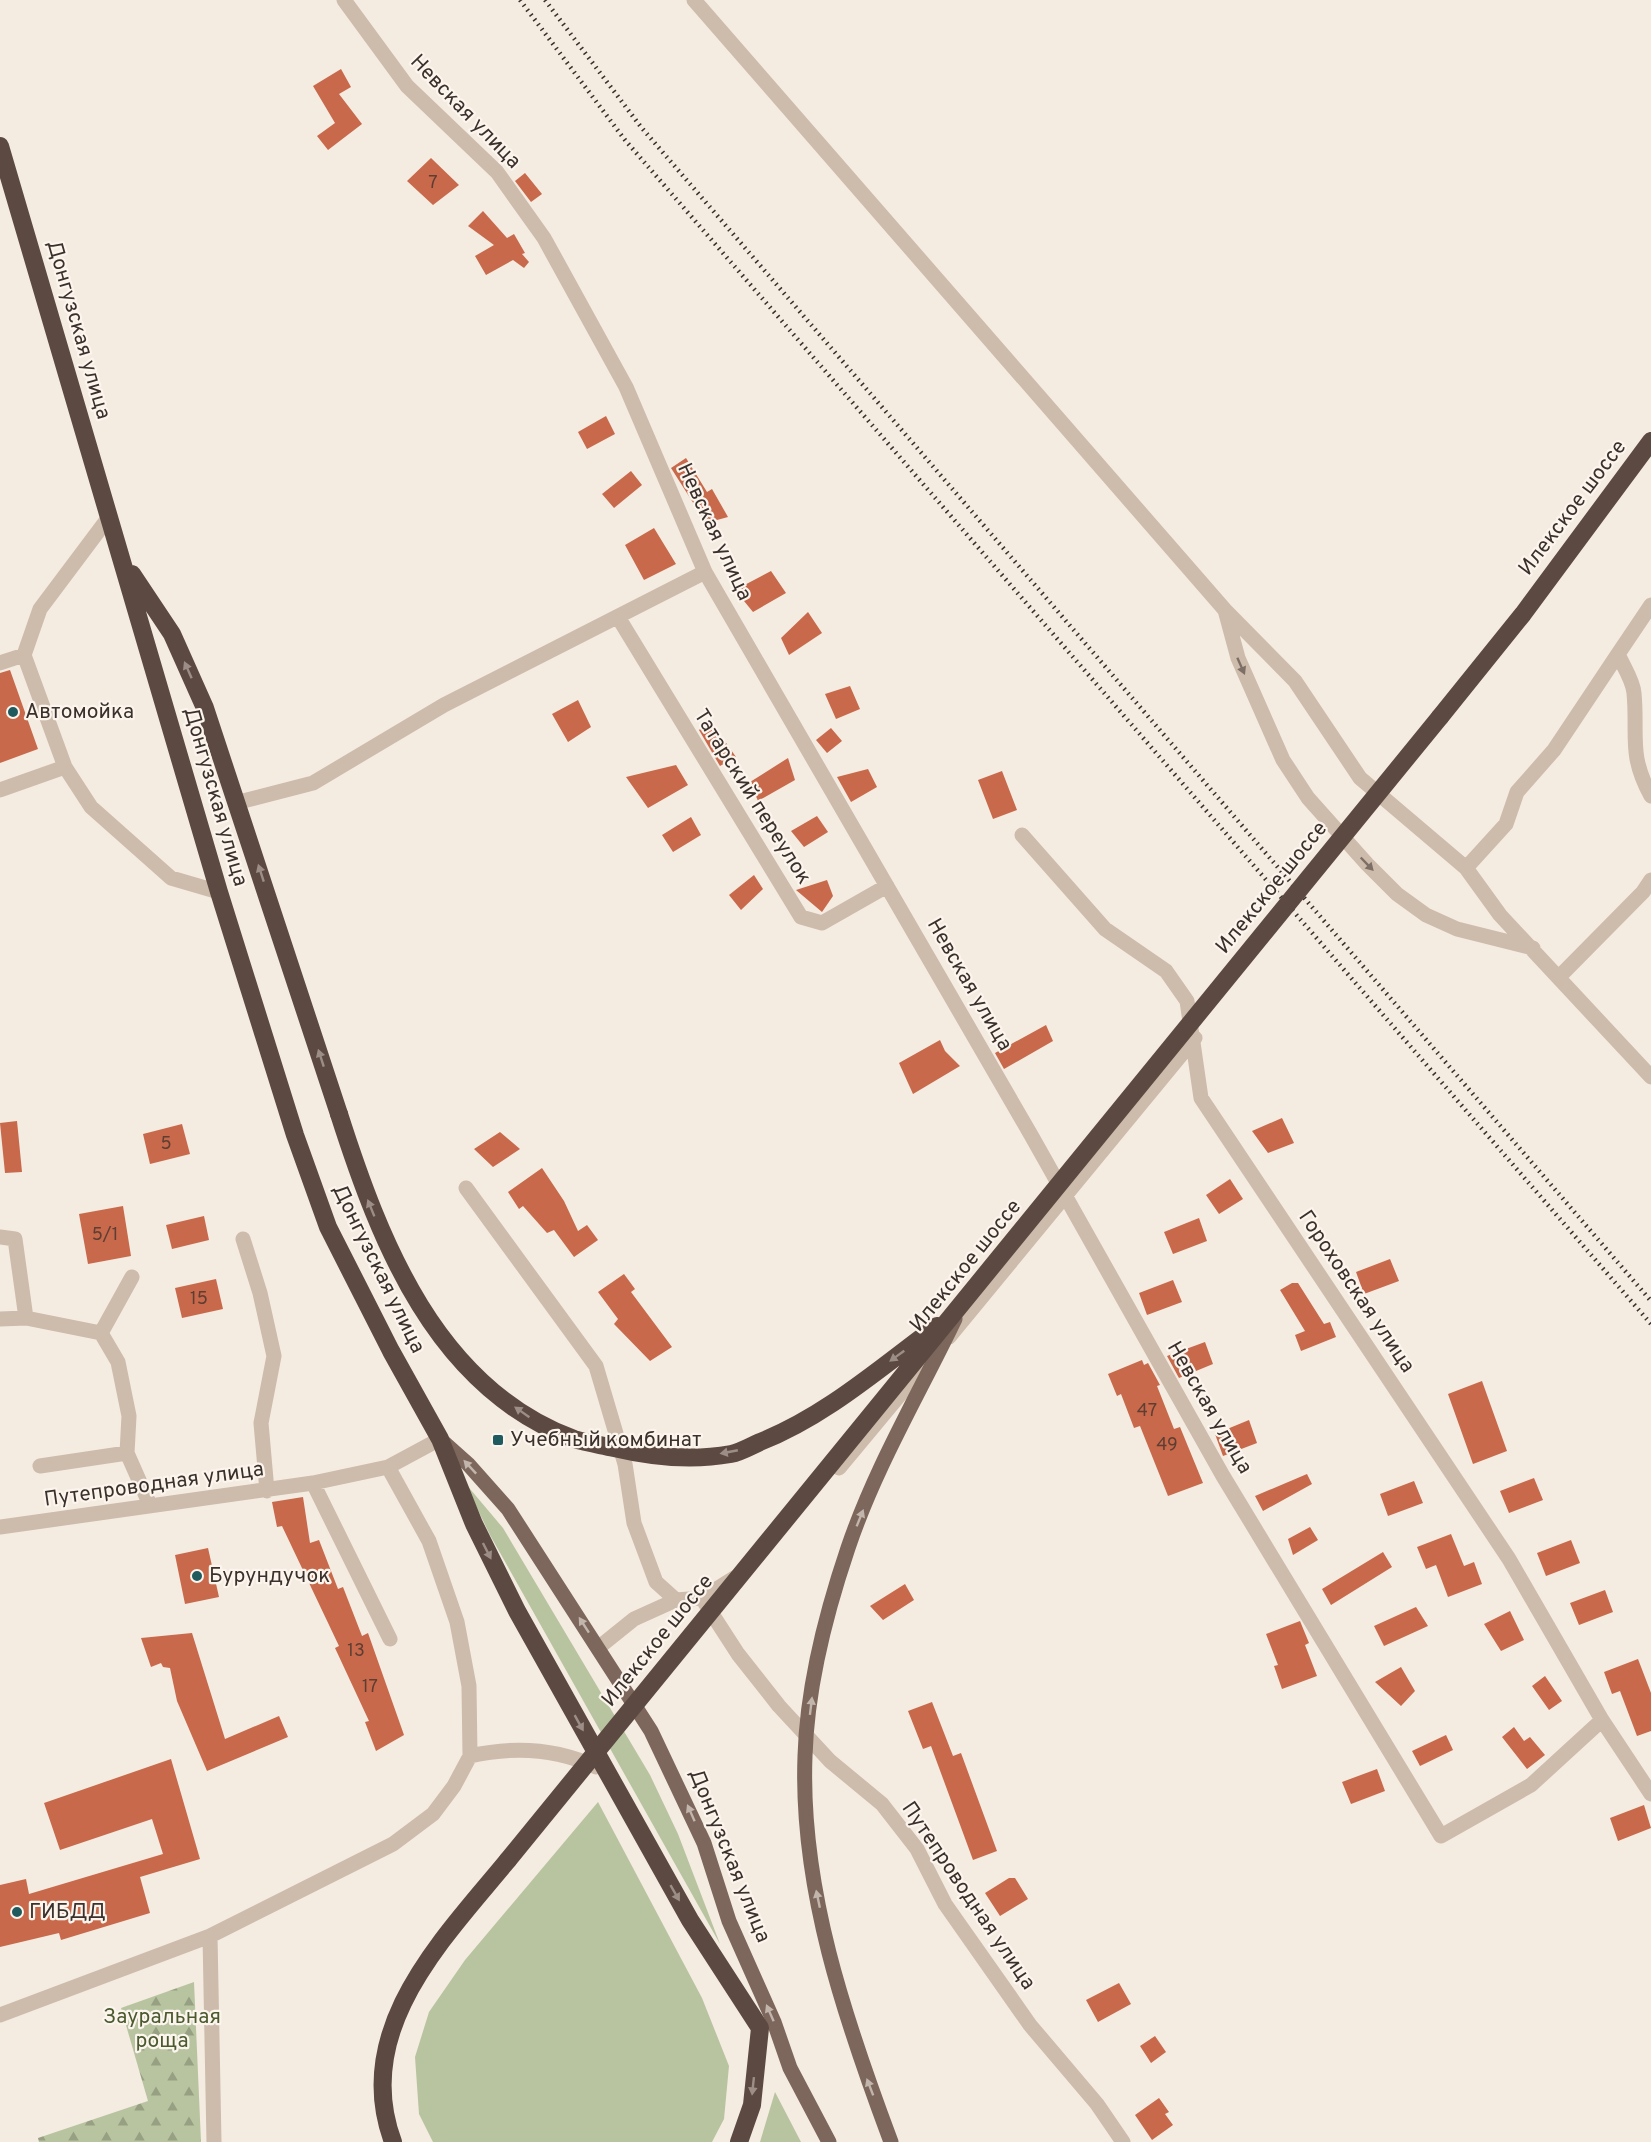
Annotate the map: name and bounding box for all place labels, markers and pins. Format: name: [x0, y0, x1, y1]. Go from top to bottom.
place label: Автомойка: [25, 699, 134, 726]
marker: Автомойка: [6, 705, 20, 719]
place label: Учебный комбинат: [510, 1427, 701, 1454]
marker: Учебный комбинат: [491, 1433, 505, 1447]
place label: Бурундучок: [209, 1563, 330, 1590]
marker: Бурундучок: [190, 1569, 204, 1583]
place label: ГИБДД: [29, 1899, 106, 1926]
marker: ГИБДД: [10, 1905, 24, 1919]

